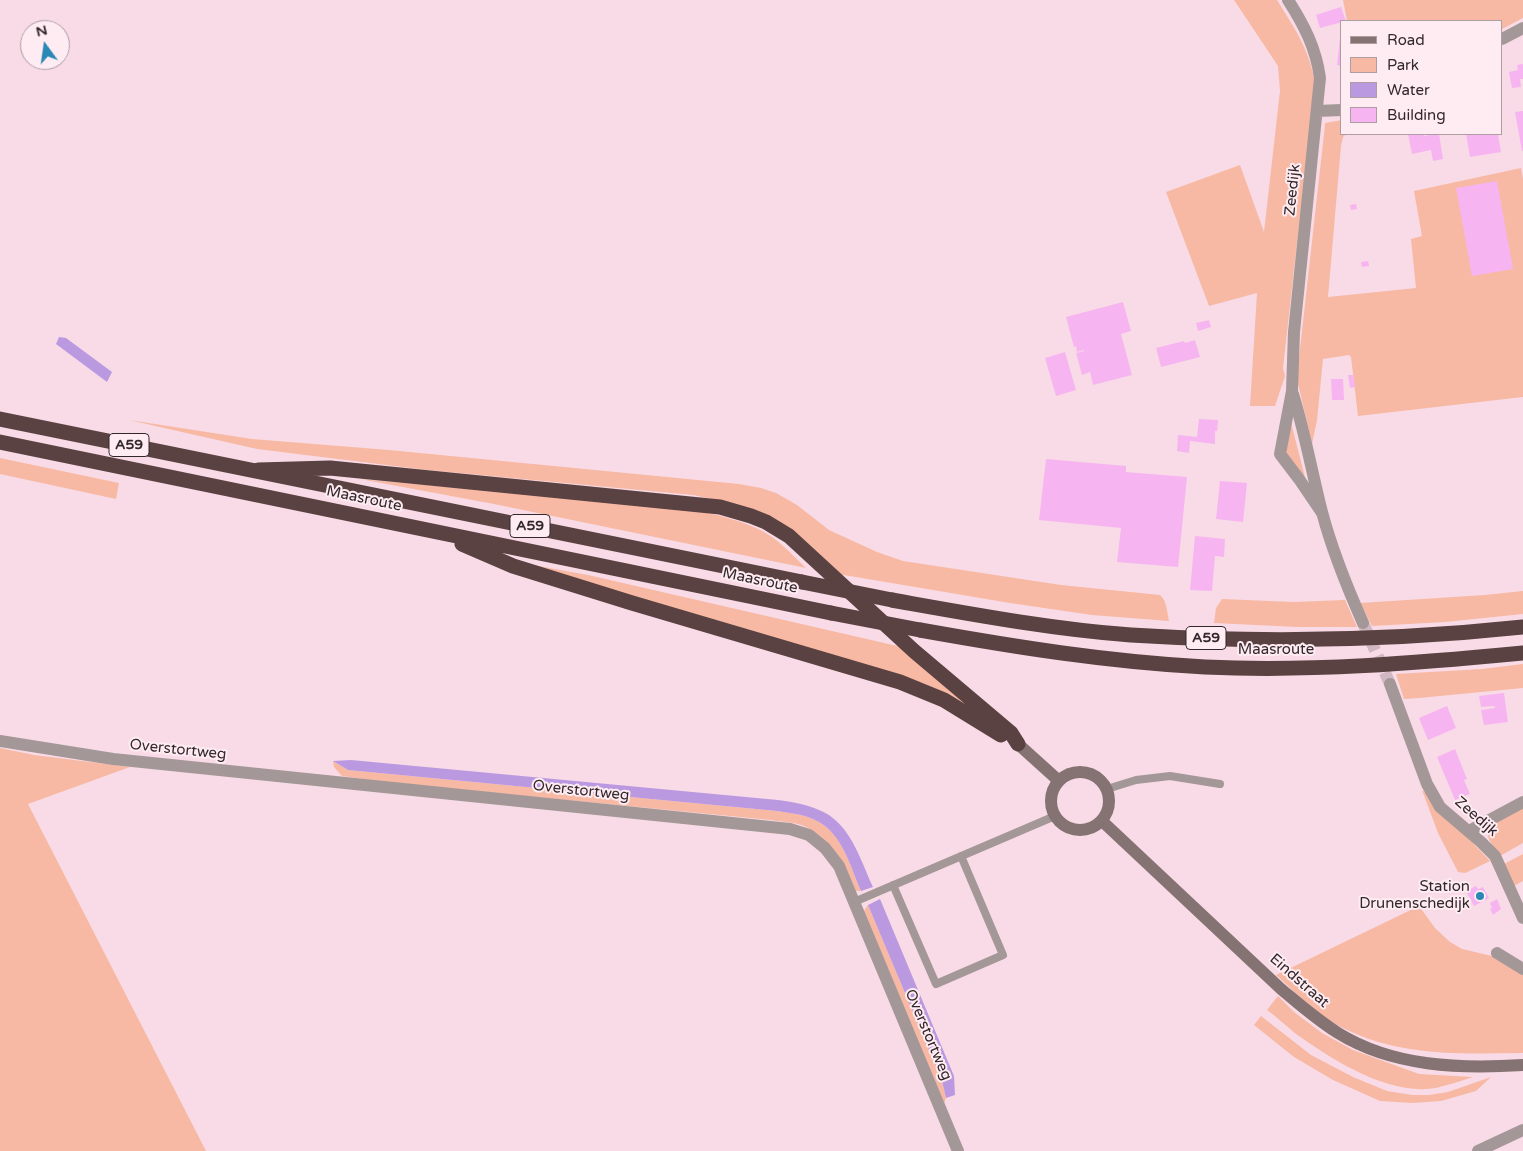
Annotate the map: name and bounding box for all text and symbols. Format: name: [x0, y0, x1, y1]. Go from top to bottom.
north arrow: [20, 20, 70, 70]
legend: [1340, 20, 1503, 135]
text: N: [34, 21, 49, 41]
text: Road: [1387, 31, 1425, 49]
text: Park: [1387, 56, 1419, 74]
text: Water: [1387, 81, 1430, 99]
text: Building: [1387, 106, 1446, 124]
street label: Zeedijk: [1281, 163, 1305, 217]
road number: A59: [109, 434, 149, 456]
street label: Maasroute: [325, 482, 403, 516]
road number: A59: [510, 514, 550, 538]
street label: Maasroute: [721, 564, 799, 598]
road number: A59: [1186, 626, 1226, 650]
street label: Maasroute: [1238, 641, 1314, 659]
street label: Overstortweg: [129, 736, 227, 764]
street label: Overstortweg: [532, 777, 630, 805]
street label: Zeedijk: [1451, 793, 1501, 841]
place label: Station Drunenschedijk: [1359, 878, 1470, 913]
marker: Station Drunenschedijk: [1474, 890, 1486, 902]
street label: Eindstraat: [1266, 950, 1332, 1012]
street label: Overstortweg: [901, 987, 955, 1083]

